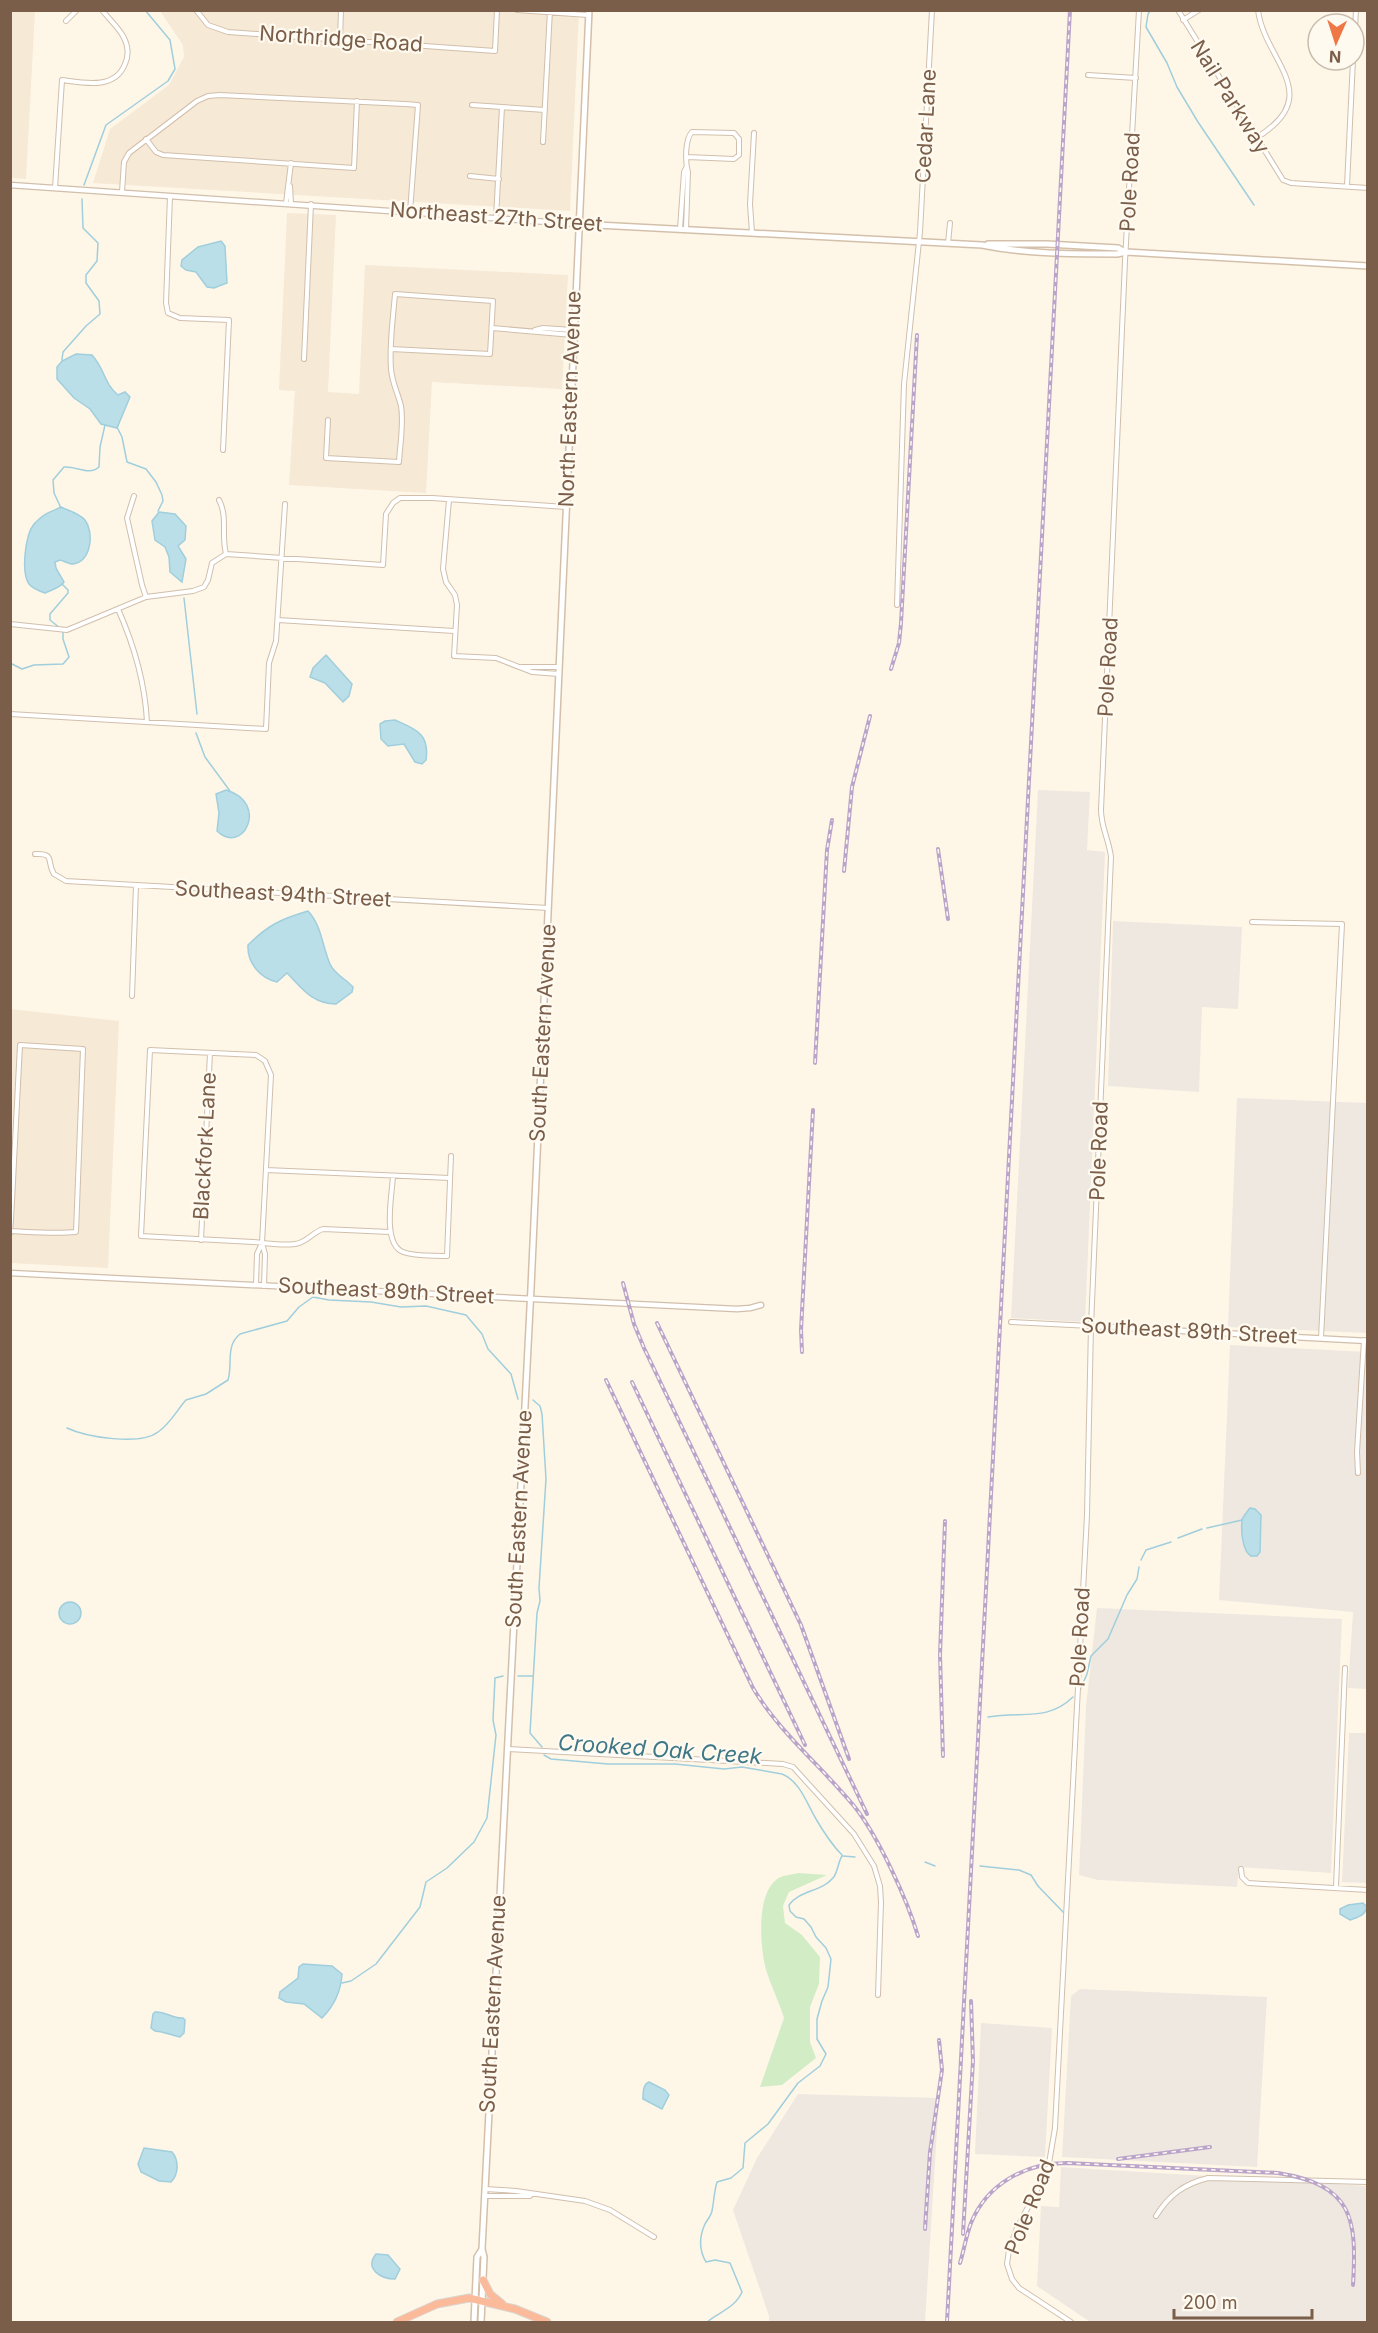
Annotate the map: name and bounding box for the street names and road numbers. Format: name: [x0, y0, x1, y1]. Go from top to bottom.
street label: Northridge Road: [258, 20, 424, 57]
street label: Nail Parkway: [1186, 35, 1275, 158]
street label: Cedar Lane: [910, 68, 941, 184]
street label: Pole Road: [1114, 131, 1145, 232]
street label: Northeast 27th Street: [389, 197, 603, 236]
street label: North Eastern Avenue: [553, 290, 586, 508]
street label: Pole Road: [1092, 616, 1123, 717]
street label: Southeast 94th Street: [174, 875, 392, 912]
street label: South Eastern Avenue: [524, 923, 561, 1143]
street label: Blackfork Lane: [188, 1071, 221, 1220]
street label: Pole Road: [1084, 1101, 1113, 1201]
street label: Southeast 89th Street: [277, 1272, 495, 1309]
street label: Southeast 89th Street: [1080, 1312, 1298, 1349]
street label: South Eastern Avenue: [500, 1409, 537, 1629]
street label: Pole Road: [1064, 1586, 1095, 1687]
street label: South Eastern Avenue: [474, 1894, 511, 2114]
street label: Pole Road: [999, 2156, 1060, 2258]

